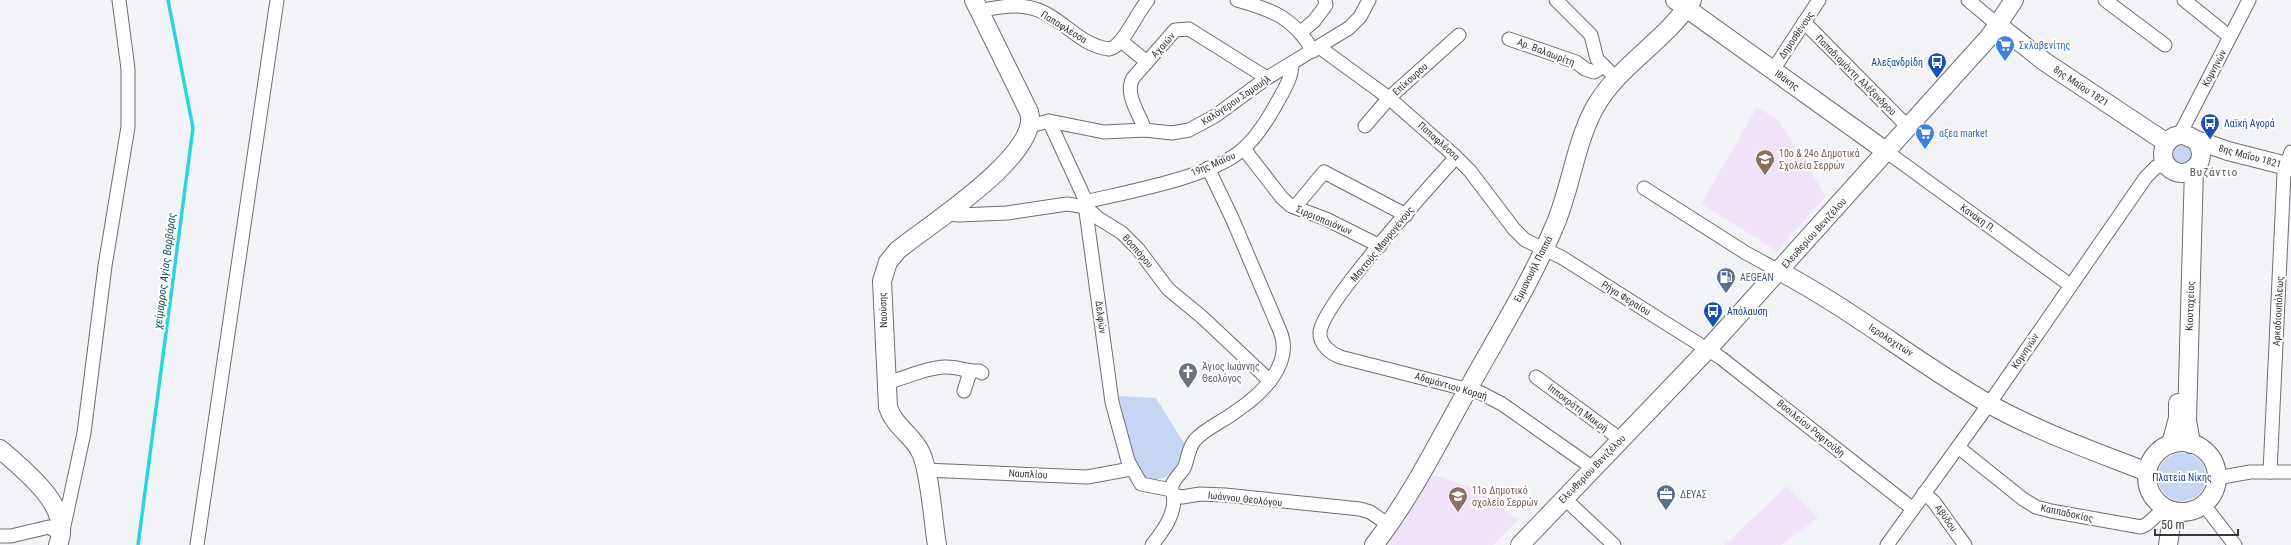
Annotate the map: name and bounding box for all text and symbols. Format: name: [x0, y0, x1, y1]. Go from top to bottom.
street label: Παπαφλέσσα: [1039, 9, 1089, 46]
street label: Δημοσθένους: [1776, 9, 1817, 61]
street label: Αχαιών: [1149, 30, 1178, 60]
street label: Παπαδιαμάντη Αλέξανδρου: [1813, 33, 1899, 118]
supermarket icon: Σκλαβενίτης: [1994, 34, 2016, 62]
street label: Αρ. Βαλαωρίτη: [1516, 36, 1576, 68]
place label: Σκλαβενίτης: [2019, 40, 2071, 52]
street label: Κομνηνών: [2200, 47, 2229, 88]
bus stop icon: Αλεξανδρίδη: [1926, 51, 1948, 79]
place label: Αλεξανδρίδη: [1871, 57, 1923, 69]
street label: Επίκουρου: [1390, 60, 1430, 97]
street label: 8ης Μαϊου 1821: [2051, 63, 2111, 109]
street label: Ιθάκης: [1772, 68, 1801, 93]
street label: Καλόγερου Σαμουήλ: [1199, 73, 1273, 127]
bus stop icon: Λαϊκή Αγορά: [2199, 112, 2221, 140]
place label: Λαϊκή Αγορά: [2224, 118, 2275, 129]
street label: Παπαφλέσσα: [1415, 120, 1462, 163]
supermarket icon: αξεα market: [1914, 122, 1936, 150]
place label: αξεα market: [1939, 128, 1988, 140]
street label: 8ης Μαΐου 1821: [2217, 141, 2283, 171]
school or university icon: 10ο & 24ο Δημοτικά Σχολεία Σερρών: [1754, 148, 1776, 176]
place label: 10ο & 24ο Δημοτικά Σχολεία Σερρών: [1779, 148, 1860, 171]
street label: 19ης Μαΐου: [1189, 149, 1237, 179]
district label: Βυζάντιο: [2190, 166, 2238, 179]
street label: Ελευθερίου Βενιζέλου: [1780, 196, 1849, 271]
street label: Κανάκη Π.: [1958, 202, 1998, 234]
street label: Σιρριοπαιόνων: [1294, 203, 1354, 237]
street label: Μαντούς Μαυρογένους: [1348, 204, 1417, 284]
water label: χείμαρρος Αγίας Βαρβάρας: [151, 212, 179, 331]
street label: Βοσπόρου: [1121, 232, 1156, 270]
street label: Εμμανουήλ Παππά: [1512, 234, 1554, 304]
fuel station icon: AEGEAN: [1715, 266, 1737, 294]
place label: AEGEAN: [1740, 272, 1774, 283]
street label: Αρκαδιουπόλεως: [2271, 275, 2286, 346]
street label: Ρήγα Φεραίου: [1599, 279, 1653, 318]
street label: Κιουταχείας: [2184, 281, 2197, 331]
street label: Ναούσης: [877, 292, 890, 328]
street label: Δελφών: [1093, 300, 1109, 335]
bus stop icon: Απόλαυση: [1702, 300, 1724, 328]
place label: Απόλαυση: [1727, 306, 1768, 317]
street label: Ιερολοχιτών: [1867, 322, 1916, 359]
street label: Κομνηνών: [2009, 331, 2041, 371]
church icon: Άγιος Ιωάννης Θεολόγος: [1177, 361, 1199, 389]
place label: Άγιος Ιωάννης Θεολόγος: [1202, 361, 1260, 385]
street label: Αδαμάντιου Κοραή: [1413, 370, 1489, 402]
street label: Ιπποκράτη Μακρή: [1546, 382, 1610, 434]
street label: Βασιλείου Ραφτούδη: [1774, 397, 1847, 460]
street label: Ελευθερίου Βενιζέλου: [1557, 432, 1628, 506]
street label: Ναυπλίου: [1008, 467, 1048, 481]
park label: Πλατεία Νίκης: [2152, 472, 2212, 484]
office icon: ΔΕΥΑΣ: [1655, 483, 1677, 511]
school or university icon: 11ο Δημοτικό σχολείο Σερρών: [1447, 485, 1469, 513]
place label: 11ο Δημοτικό σχολείο Σερρών: [1472, 485, 1539, 508]
place label: ΔΕΥΑΣ: [1680, 489, 1707, 500]
street label: Ιωάννου Θεολόγου: [1207, 490, 1283, 508]
street label: Αβύδου: [1933, 502, 1959, 534]
street label: Καππαδοκίας: [2040, 502, 2094, 525]
scale bar: [2155, 511, 2238, 537]
text: 50 m: [2161, 518, 2185, 532]

